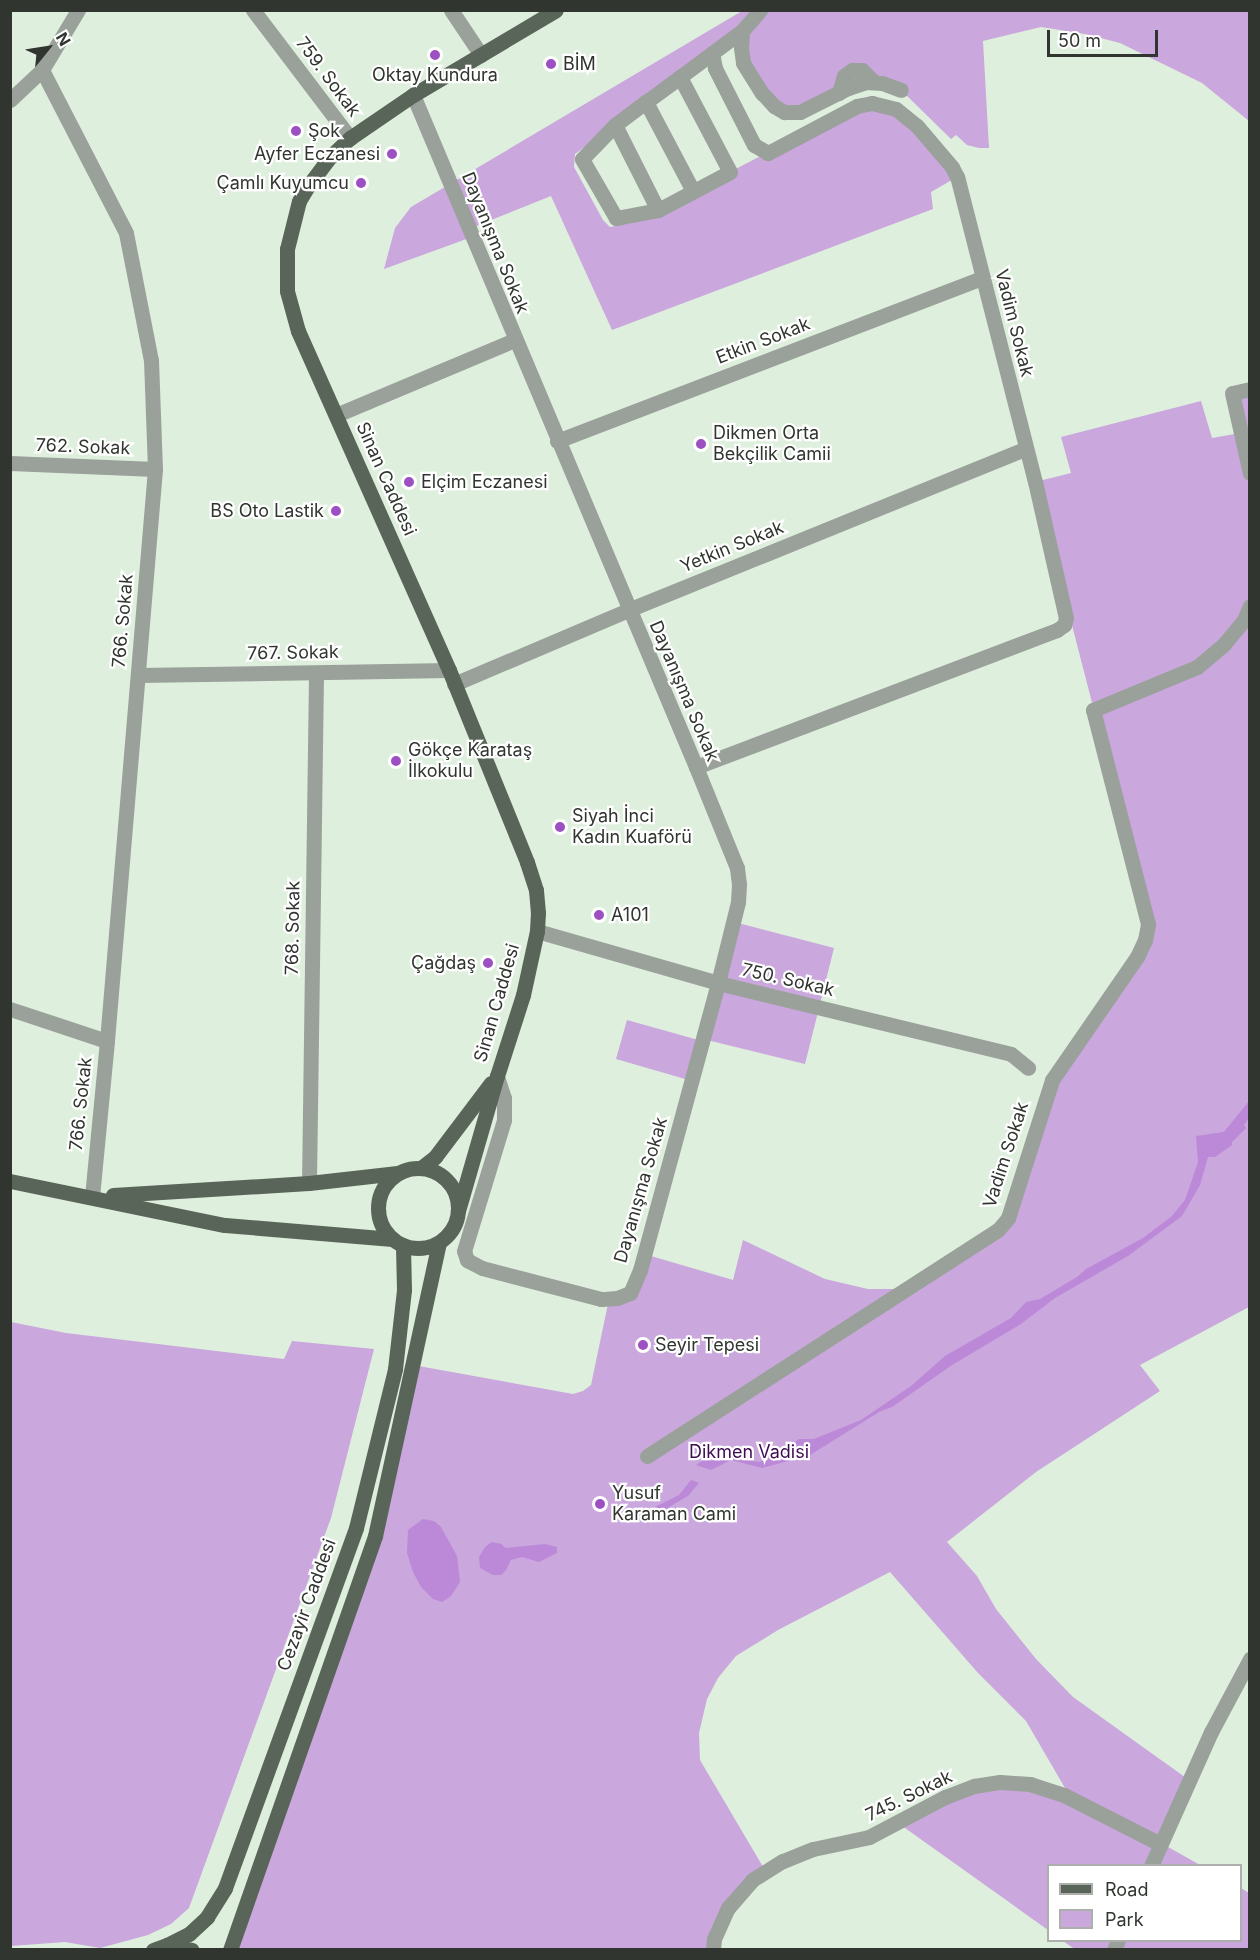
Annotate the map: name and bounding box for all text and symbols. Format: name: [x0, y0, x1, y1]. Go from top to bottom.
north arrow: [18, 18, 78, 78]
scale bar: [1050, 18, 1161, 56]
text: N: [52, 29, 75, 49]
text: 50 m: [1058, 30, 1101, 51]
street label: 759. Sokak: [291, 33, 365, 121]
marker: Oktay Kundura: [428, 48, 442, 62]
place label: BİM: [563, 53, 596, 75]
marker: BİM: [544, 57, 558, 71]
place label: Oktay Kundura: [372, 64, 498, 86]
place label: Şok: [308, 120, 340, 142]
marker: Şok: [289, 124, 303, 138]
place label: Ayfer Eczanesi: [254, 143, 380, 165]
marker: Ayfer Eczanesi: [385, 147, 399, 161]
street label: Dayanışma Sokak: [457, 169, 533, 317]
place label: Çamlı Kuyumcu: [217, 172, 349, 194]
marker: Çamlı Kuyumcu: [354, 176, 368, 190]
street label: Vadim Sokak: [990, 267, 1038, 379]
street label: Etkin Sokak: [713, 313, 813, 369]
street label: Sinan Caddesi: [351, 419, 421, 539]
place label: Dikmen Orta Bekçilik Camii: [713, 423, 831, 466]
street label: 762. Sokak: [35, 435, 131, 459]
marker: Dikmen Orta Bekçilik Camii: [694, 437, 708, 451]
place label: Elçim Eczanesi: [421, 471, 548, 493]
marker: Elçim Eczanesi: [402, 475, 416, 489]
place label: BS Oto Lastik: [210, 500, 324, 522]
marker: BS Oto Lastik: [329, 504, 343, 518]
street label: Yetkin Sokak: [677, 517, 787, 577]
street label: 766. Sokak: [108, 573, 138, 669]
street label: Dayanışma Sokak: [645, 617, 723, 765]
street label: 767. Sokak: [247, 641, 339, 665]
place label: Gökçe Karataş İlkokulu: [408, 740, 532, 783]
marker: Gökçe Karataş İlkokulu: [389, 754, 403, 768]
place label: Siyah İnci Kadın Kuaförü: [572, 806, 692, 848]
marker: Siyah İnci Kadın Kuaförü: [553, 820, 567, 834]
street label: 768. Sokak: [281, 881, 305, 975]
place label: A101: [611, 904, 649, 926]
marker: A101: [592, 908, 606, 922]
street label: Sinan Caddesi: [470, 941, 524, 1065]
place label: Çağdaş: [411, 952, 476, 974]
marker: Çağdaş: [481, 956, 495, 970]
street label: 750. Sokak: [740, 959, 836, 1001]
street label: 766. Sokak: [65, 1056, 97, 1152]
street label: Vadim Sokak: [979, 1099, 1033, 1211]
street label: Dayanışma Sokak: [610, 1115, 672, 1265]
place label: Seyir Tepesi: [655, 1334, 759, 1356]
marker: Seyir Tepesi: [636, 1338, 650, 1352]
park label: Dikmen Vadisi: [689, 1441, 809, 1463]
place label: Yusuf Karaman Cami: [612, 1483, 736, 1526]
marker: Yusuf Karaman Cami: [593, 1497, 607, 1511]
street label: Cezayir Caddesi: [273, 1536, 341, 1674]
street label: 745. Sokak: [862, 1766, 956, 1826]
legend: [1047, 1864, 1242, 1942]
text: Road: [1105, 1879, 1148, 1900]
text: Park: [1105, 1909, 1144, 1930]

